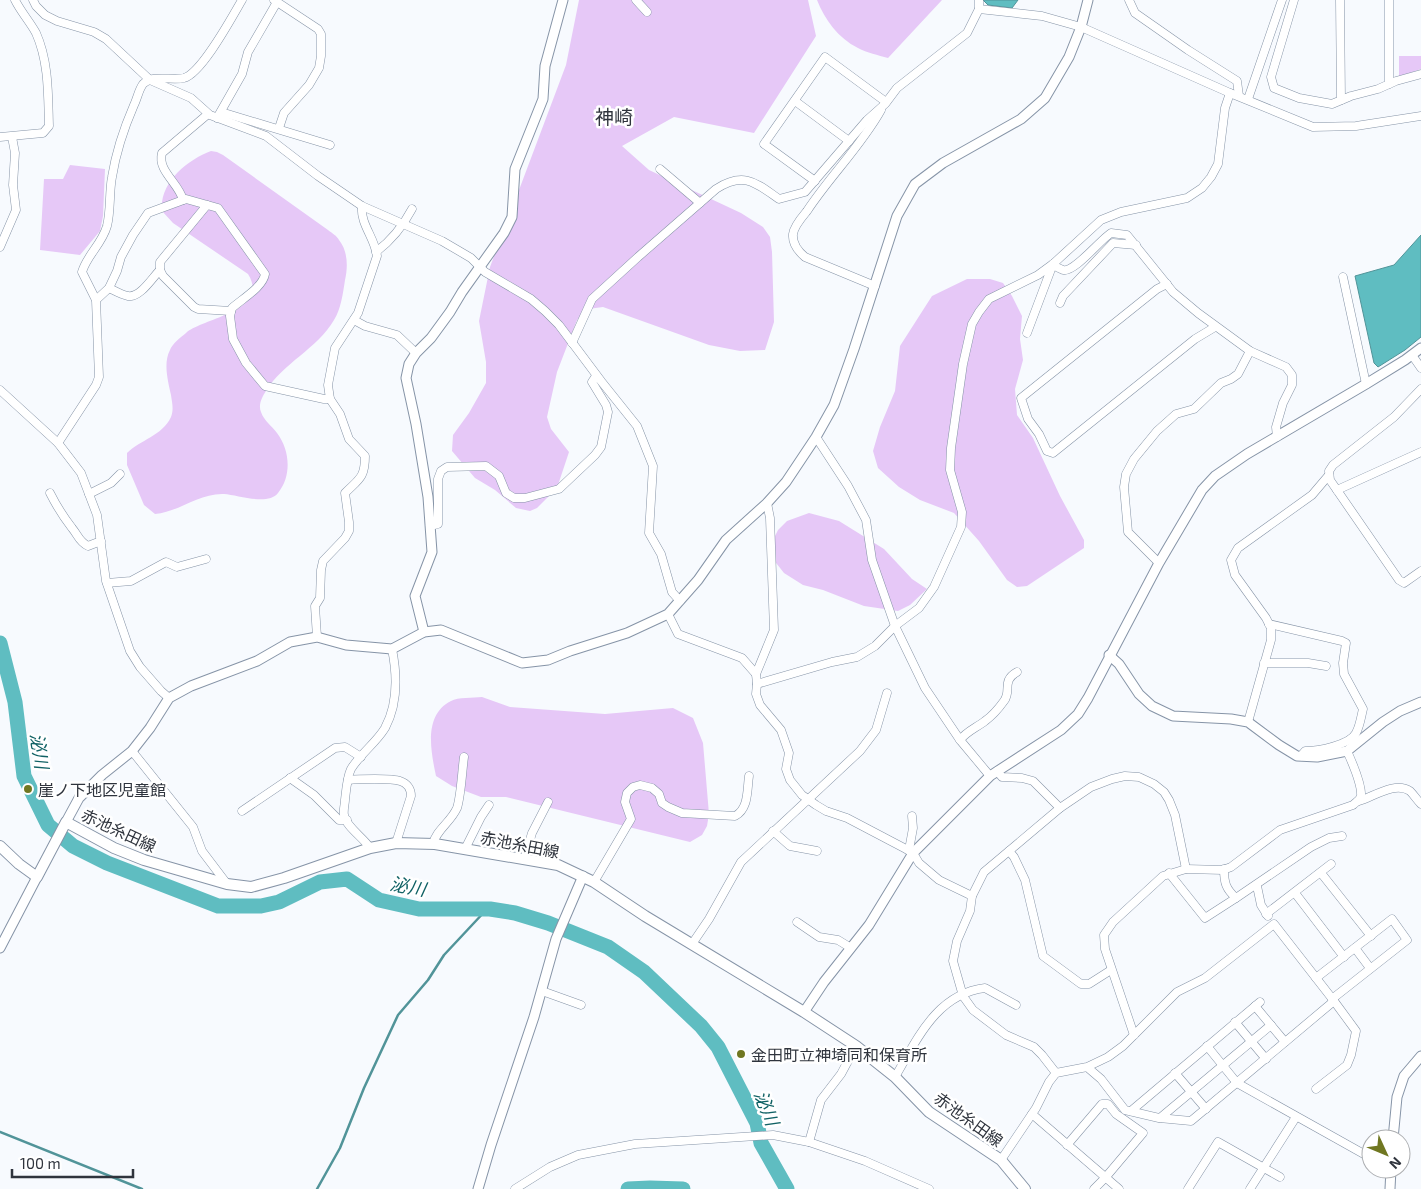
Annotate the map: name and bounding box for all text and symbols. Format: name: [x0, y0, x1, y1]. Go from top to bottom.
district label: 神崎: [595, 105, 633, 128]
water label: 泌川: [26, 732, 54, 772]
place label: 崖ノ下地区児童館: [38, 780, 166, 799]
marker: 崖ノ下地区児童館: [22, 783, 34, 795]
street label: 赤池糸田線: [79, 804, 159, 856]
street label: 赤池糸田線: [479, 827, 561, 861]
water label: 泌川: [388, 872, 430, 900]
place label: 金田町立神埼同和保育所: [751, 1045, 927, 1064]
marker: 金田町立神埼同和保育所: [735, 1048, 747, 1060]
water label: 泌川: [750, 1087, 785, 1131]
street label: 赤池糸田線: [931, 1088, 1007, 1150]
north arrow: [1361, 1129, 1411, 1179]
scale bar: [12, 1146, 134, 1178]
text: 100 m: [20, 1154, 61, 1172]
text: N: [1386, 1154, 1405, 1173]

